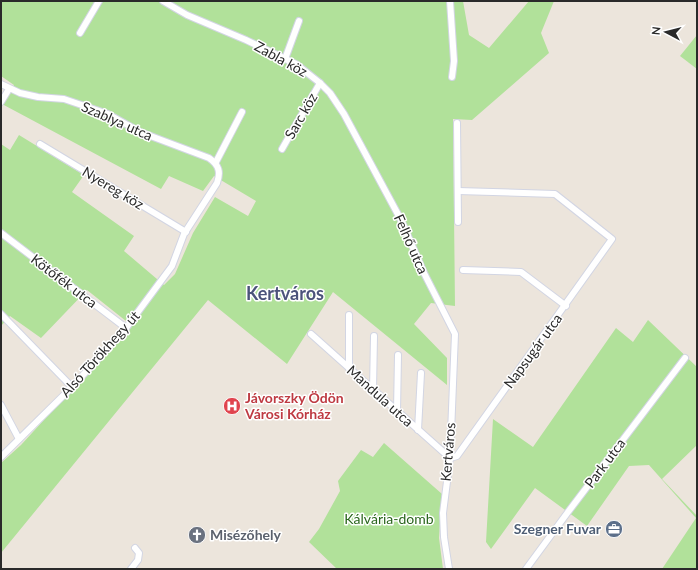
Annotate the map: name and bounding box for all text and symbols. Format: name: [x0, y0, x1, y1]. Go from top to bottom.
north arrow: [646, 12, 686, 52]
text: N: [649, 26, 663, 36]
street label: Zabla köz: [252, 37, 311, 80]
street label: Sarc köz: [281, 90, 321, 142]
street label: Szablya utca: [79, 97, 155, 144]
street label: Nyereg köz: [79, 163, 147, 213]
street label: Felhő utca: [391, 211, 432, 276]
street label: Kötőfék utca: [28, 250, 101, 311]
district label: Kertváros: [246, 282, 324, 304]
street label: Alsó Törökhegy út: [56, 307, 143, 400]
street label: Napsugár utca: [500, 310, 565, 391]
street label: Mandula utca: [344, 361, 417, 430]
place label: Jávorszky Ödön Városi Kórház: [244, 389, 344, 422]
hospital icon: Jávorszky Ödön Városi Kórház: [222, 396, 242, 416]
street label: Kertváros: [436, 422, 459, 482]
street label: Park utca: [581, 435, 629, 491]
park label: Kálvária-domb: [344, 510, 434, 527]
office icon: Szegner Fuvar: [604, 519, 624, 539]
place label: Szegner Fuvar: [514, 520, 602, 537]
church icon: Misézőhely: [187, 525, 207, 545]
place label: Misézőhely: [210, 526, 282, 543]

